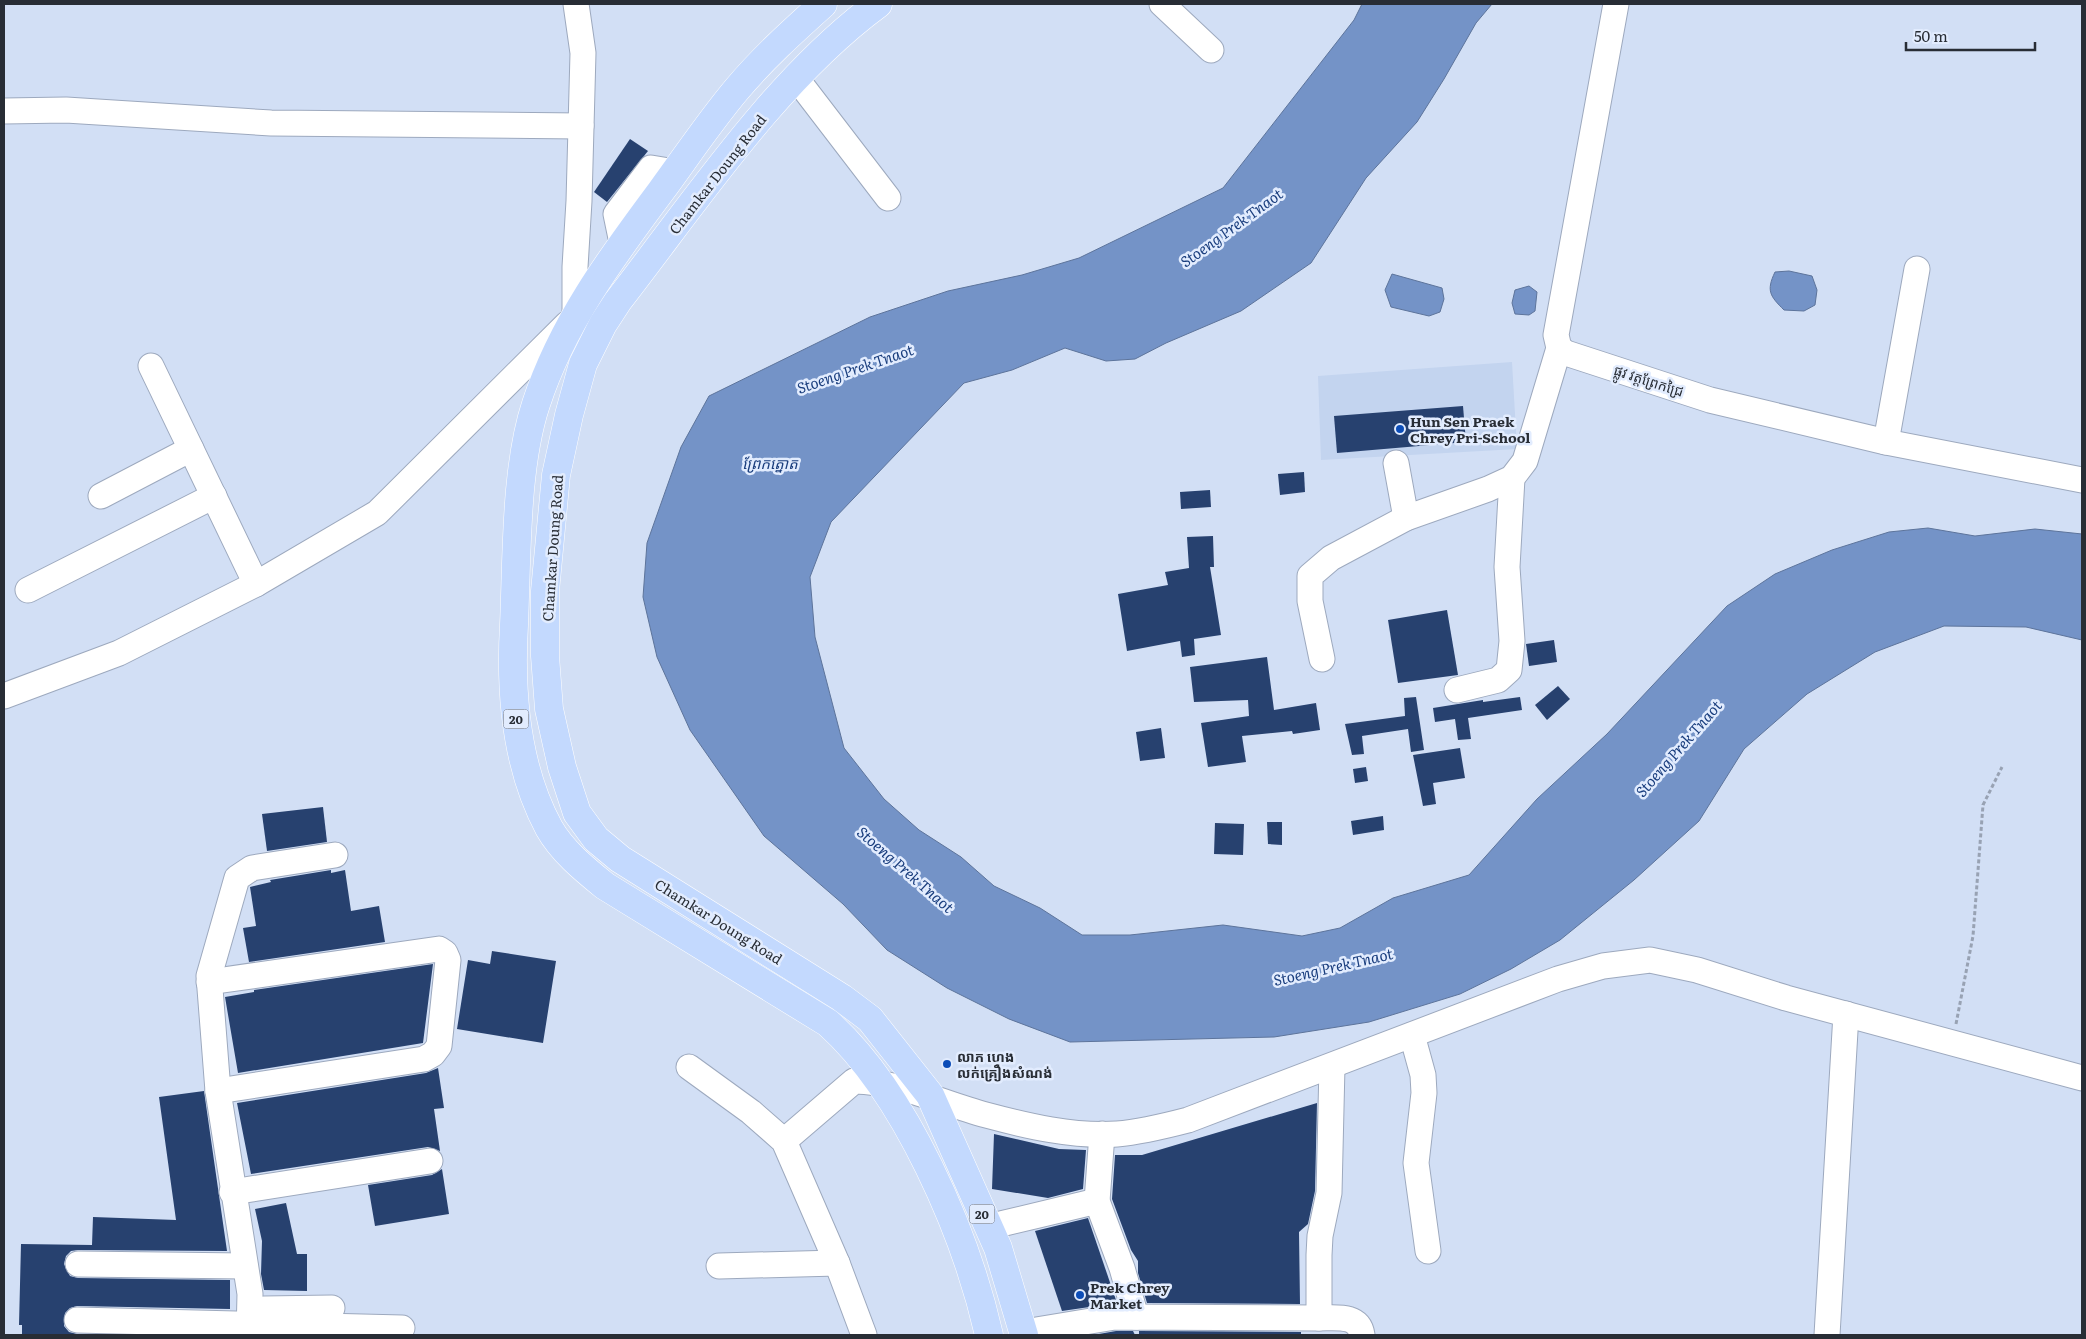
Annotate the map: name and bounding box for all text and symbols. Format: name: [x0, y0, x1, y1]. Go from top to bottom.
scale bar: [1906, 20, 2035, 52]
text: 50 m: [1914, 24, 1948, 47]
street label: Chamkar Doung Road: [664, 110, 770, 238]
water label: Stoeng Prek Tnaot: [1175, 182, 1287, 272]
water label: Stoeng Prek Tnaot: [794, 337, 916, 399]
street label: ផ្លូវ វត្តព្រែកជ្រៃ: [1610, 359, 1687, 404]
place label: Hun Sen Praek Chrey Pri-School: [1410, 411, 1530, 447]
marker: Hun Sen Praek Chrey Pri-School: [1394, 423, 1406, 435]
water label: ព្រែកត្នោត: [742, 451, 799, 474]
street label: Chamkar Doung Road: [537, 474, 567, 622]
water label: Stoeng Prek Tnaot: [1629, 694, 1727, 802]
road number: 20: [504, 710, 528, 729]
water label: Stoeng Prek Tnaot: [852, 820, 960, 918]
street label: Chamkar Doung Road: [651, 874, 787, 969]
water label: Stoeng Prek Tnaot: [1271, 941, 1395, 991]
place label: លាភ ហេង លក់គ្រឿងសំណង់: [957, 1046, 1053, 1082]
marker: លាភ ហេង លក់គ្រឿងសំណង់: [941, 1058, 953, 1070]
road number: 20: [970, 1204, 994, 1224]
place label: Prek Chrey Market: [1090, 1277, 1170, 1313]
marker: Prek Chrey Market: [1074, 1289, 1086, 1301]

